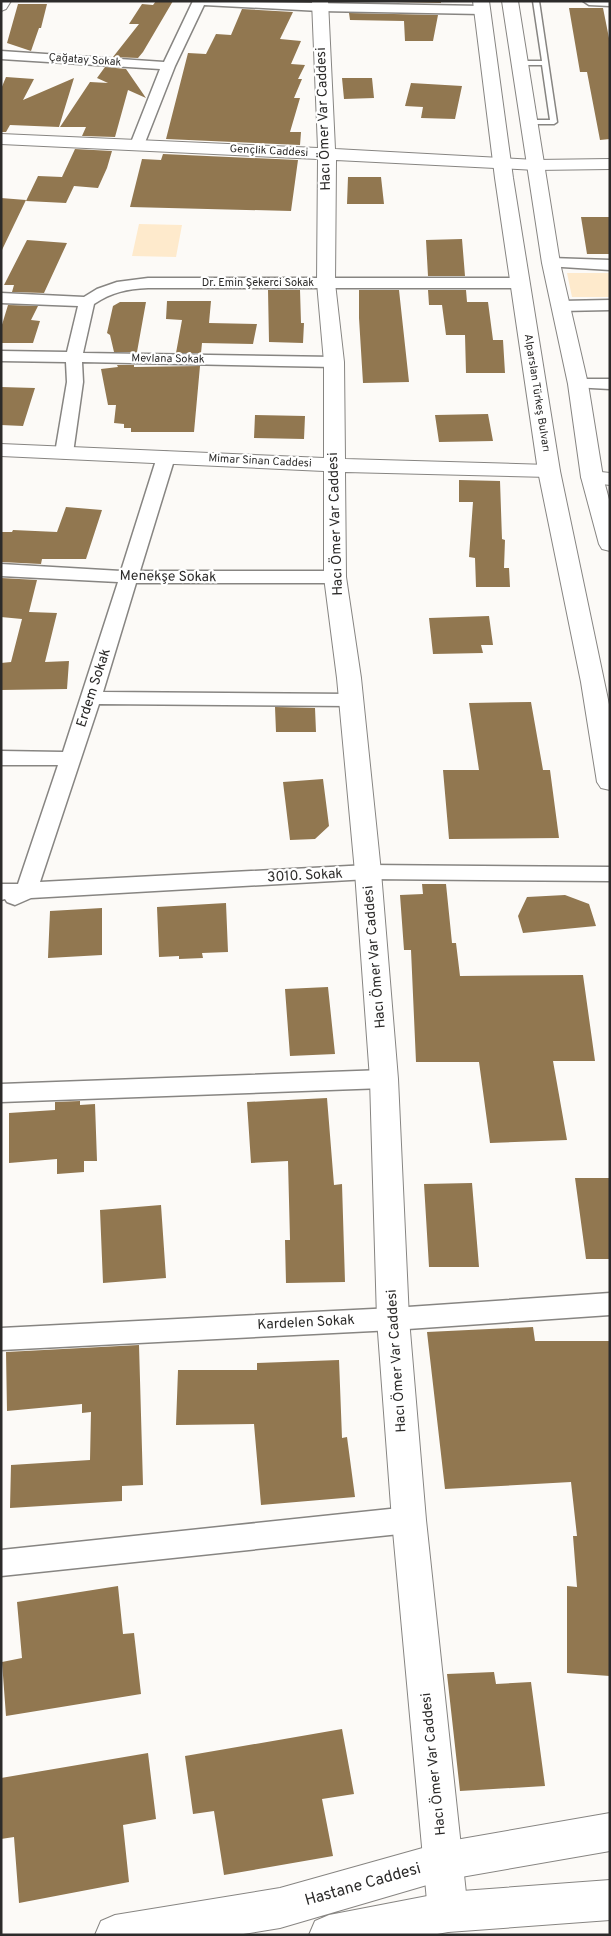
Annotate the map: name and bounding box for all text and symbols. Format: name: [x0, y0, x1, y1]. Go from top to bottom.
street label: Hacı Ömer Var Caddesi: [312, 47, 335, 191]
street label: Çağatay Sokak: [48, 50, 122, 70]
street label: Gençlik Caddesi: [229, 142, 309, 160]
street label: Dr. Emin Şekerci Sokak: [202, 276, 314, 290]
street label: Alparslan Türkeş Bulvarı: [521, 333, 553, 453]
street label: Mevlana Sokak: [131, 351, 205, 367]
street label: Mimar Sinan Caddesi: [208, 451, 312, 471]
street label: Hacı Ömer Var Caddesi: [324, 452, 347, 596]
street label: Menekşe Sokak: [119, 568, 217, 586]
street label: Erdem Sokak: [73, 646, 115, 730]
street label: 3010. Sokak: [267, 866, 343, 886]
street label: Hacı Ömer Var Caddesi: [359, 885, 390, 1029]
street label: Hacı Ömer Var Caddesi: [383, 1289, 410, 1433]
street label: Kardelen Sokak: [257, 1312, 355, 1334]
street label: Hacı Ömer Var Caddesi: [417, 1692, 450, 1836]
street label: Hastane Caddesi: [303, 1859, 423, 1911]

